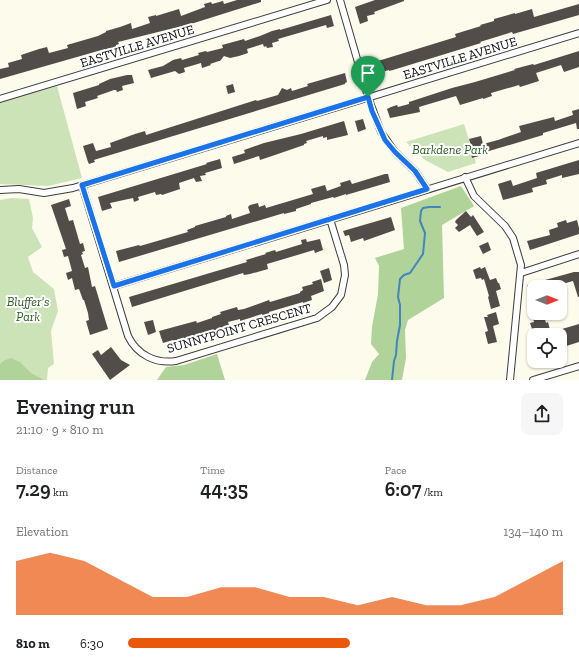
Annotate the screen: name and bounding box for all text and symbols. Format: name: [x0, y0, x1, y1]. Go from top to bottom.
street label: EASTVILLE AVENUE: [78, 21, 196, 70]
street label: EASTVILLE AVENUE: [401, 33, 519, 82]
pin: [351, 56, 385, 97]
icon: arrive: [357, 62, 379, 84]
park label: Barkdene Park: [412, 142, 488, 157]
north arrow: [527, 280, 567, 320]
map controls: [527, 280, 567, 368]
park label: Bluffer's Park: [7, 294, 49, 324]
street label: SUNNYPOINT CRESCENT: [165, 300, 313, 356]
button: locate: [527, 328, 567, 368]
text: Evening run: [16, 393, 135, 420]
button: share: [521, 393, 563, 435]
text: 21:10 · 9 × 810 m: [16, 422, 103, 437]
text: Distance: [16, 464, 58, 477]
text: Time: [200, 464, 225, 477]
text: Pace: [385, 464, 406, 477]
text: 7.29: [16, 477, 51, 501]
text: 44:35: [200, 477, 248, 501]
text: 6:07: [385, 477, 421, 501]
text: km: [51, 486, 68, 499]
text: /km: [421, 486, 443, 499]
text: Elevation: [16, 524, 68, 539]
text: 134–140 m: [503, 524, 563, 539]
text: 810 m: [16, 636, 50, 651]
text: 6:30: [80, 636, 104, 651]

